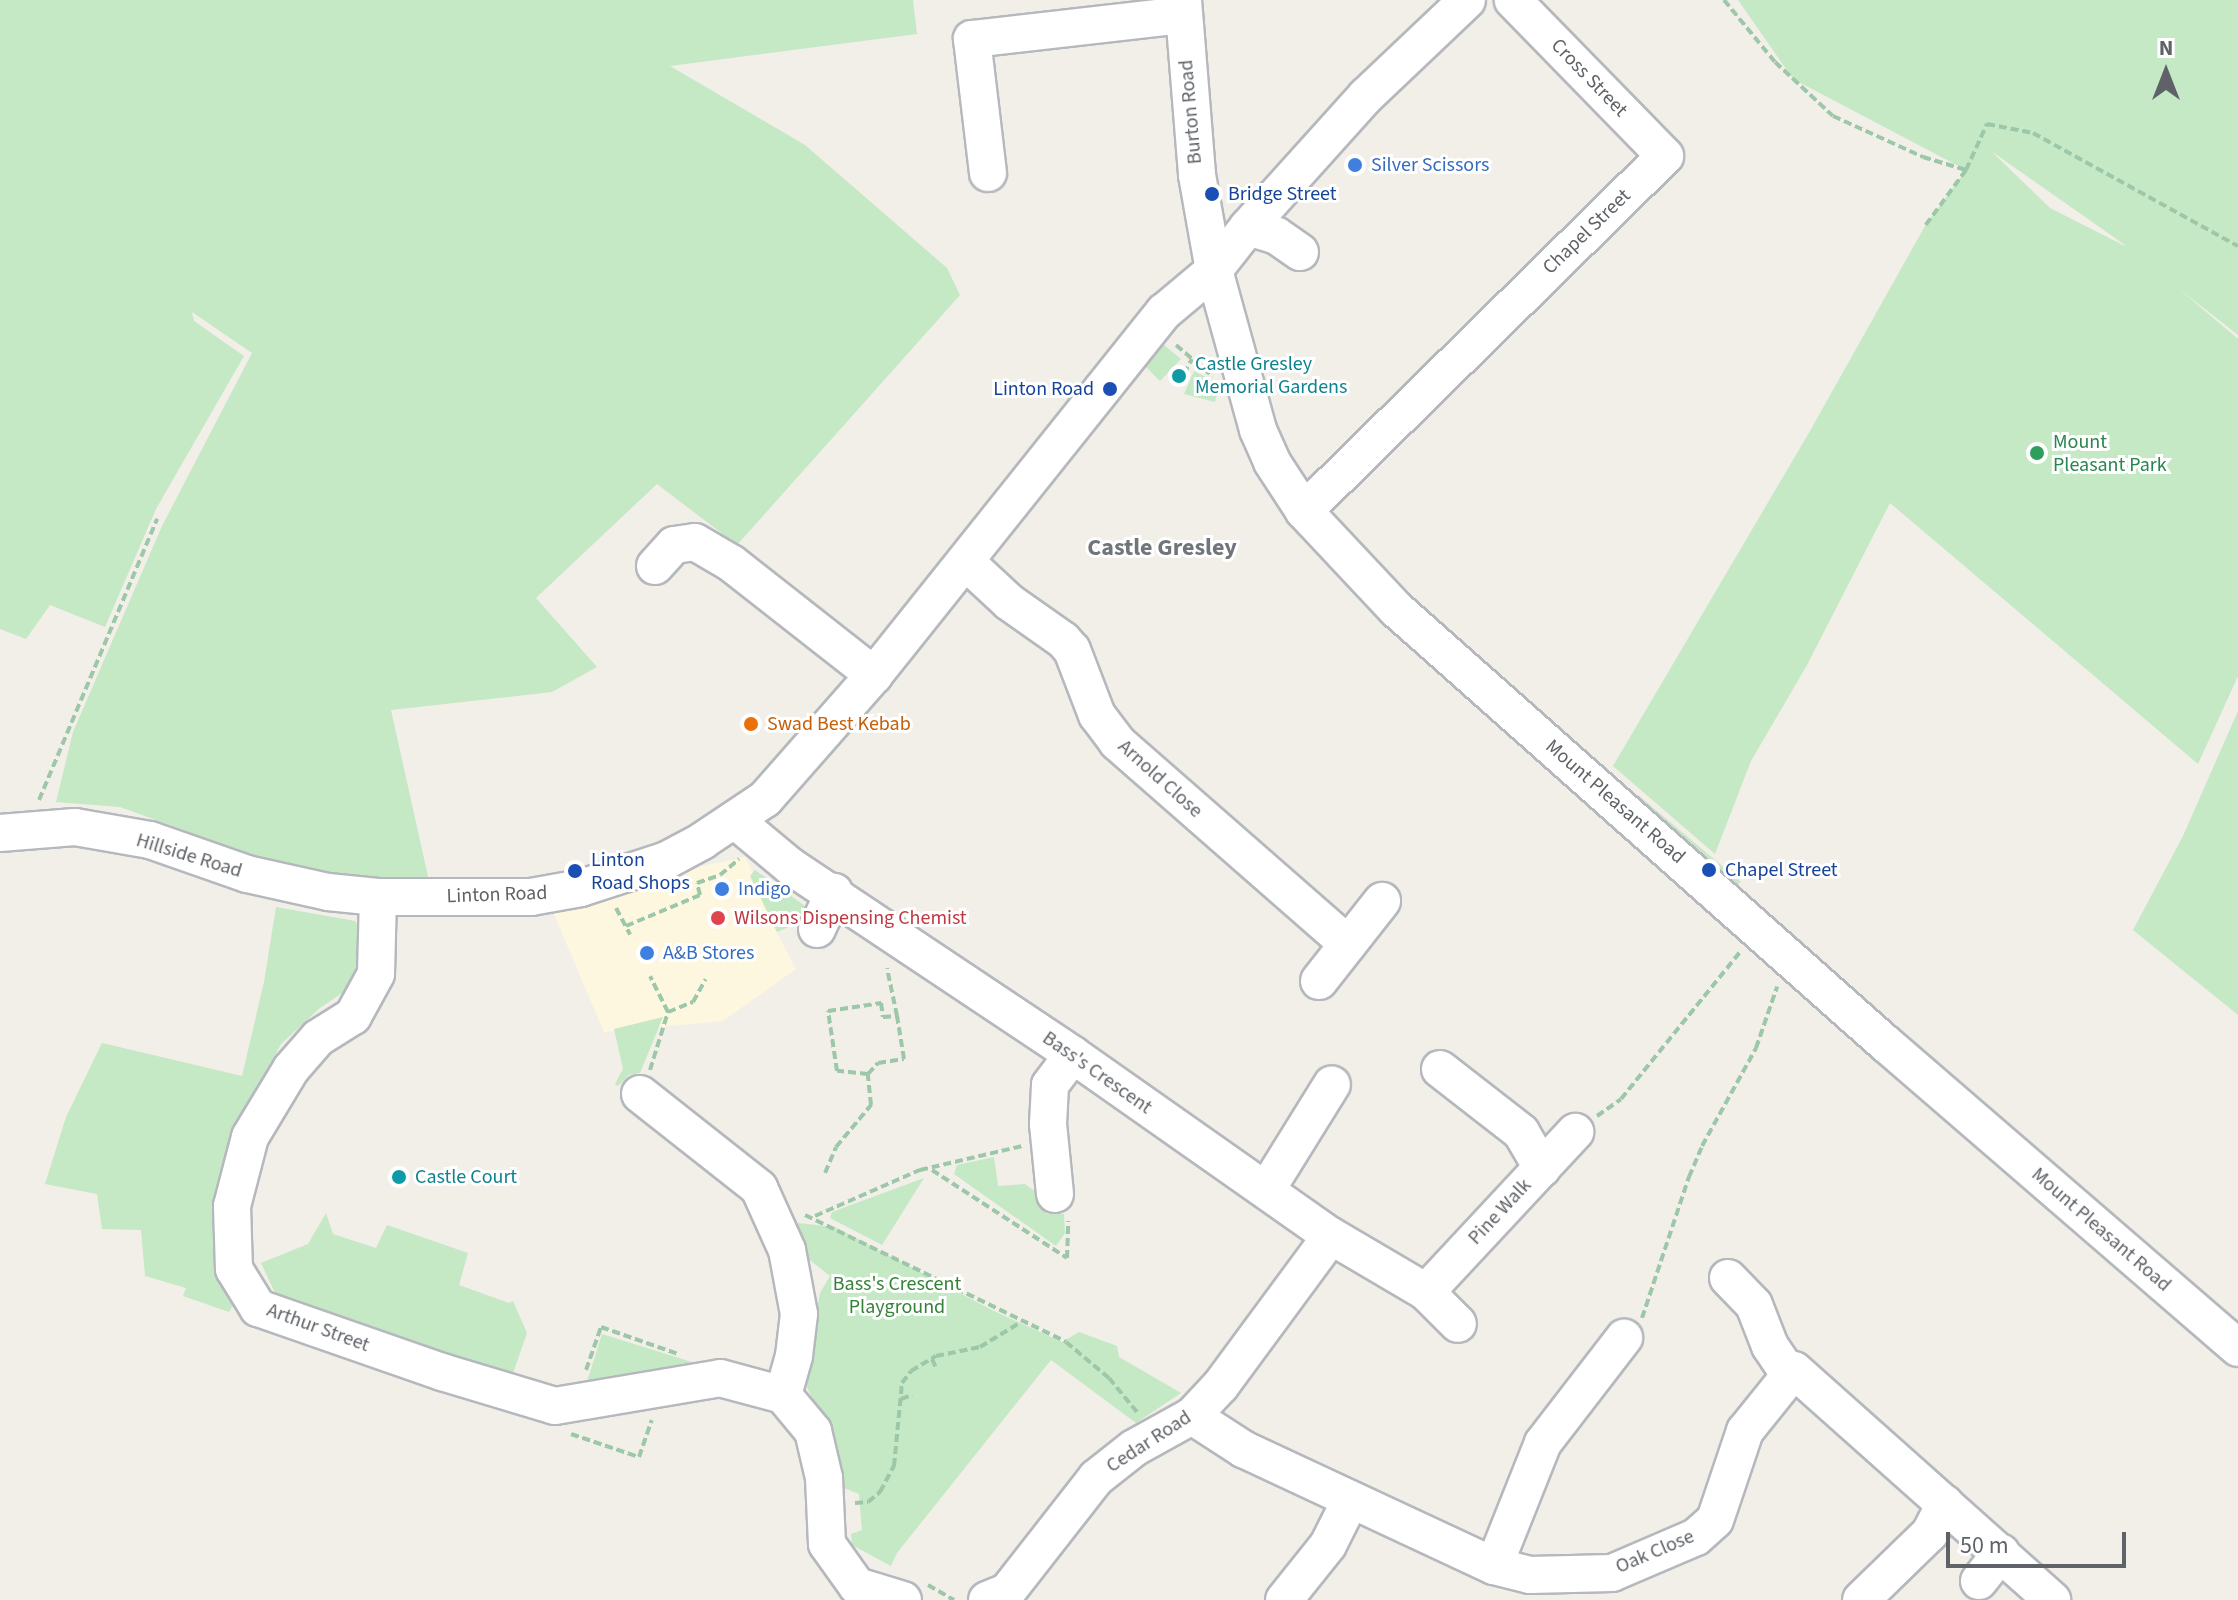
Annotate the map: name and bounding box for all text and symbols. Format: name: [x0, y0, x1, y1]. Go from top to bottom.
north arrow: [2126, 32, 2206, 112]
text: N: [2159, 32, 2173, 64]
street label: Cross Street: [1546, 34, 1632, 122]
street label: Burton Road: [1174, 59, 1208, 165]
place label: Silver Scissors: [1371, 153, 1489, 177]
marker: Silver Scissors: [1346, 156, 1364, 174]
place label: Bridge Street: [1228, 182, 1337, 206]
street label: Chapel Street: [1538, 184, 1636, 280]
marker: Bridge Street: [1203, 185, 1221, 203]
place label: Castle Gresley Memorial Gardens: [1195, 352, 1347, 399]
marker: Castle Gresley Memorial Gardens: [1170, 367, 1188, 385]
place label: Linton Road: [993, 377, 1094, 401]
marker: Linton Road: [1101, 380, 1119, 398]
place label: Mount Pleasant Park: [2053, 430, 2167, 477]
marker: Mount Pleasant Park: [2028, 444, 2046, 462]
district label: Castle Gresley: [1087, 534, 1237, 562]
place label: Swad Best Kebab: [767, 712, 911, 736]
marker: Swad Best Kebab: [742, 715, 760, 733]
street label: Arnold Close: [1113, 735, 1207, 823]
street label: Mount Pleasant Road: [1540, 735, 1690, 869]
street label: Hillside Road: [133, 829, 245, 883]
place label: Linton Road Shops: [591, 848, 690, 895]
place label: Chapel Street: [1725, 858, 1838, 882]
marker: Chapel Street: [1700, 861, 1718, 879]
marker: Linton Road Shops: [566, 862, 584, 880]
place label: Indigo: [738, 877, 791, 901]
marker: Indigo: [713, 880, 731, 898]
street label: Linton Road: [446, 881, 548, 909]
place label: Wilsons Dispensing Chemist: [734, 906, 967, 930]
marker: Wilsons Dispensing Chemist: [709, 909, 727, 927]
place label: A&B Stores: [663, 941, 754, 965]
marker: A&B Stores: [638, 944, 656, 962]
street label: Bass's Crescent: [1038, 1026, 1156, 1120]
street label: Mount Pleasant Road: [2026, 1163, 2176, 1297]
place label: Castle Court: [415, 1165, 517, 1189]
marker: Castle Court: [390, 1168, 408, 1186]
street label: Pine Walk: [1463, 1174, 1537, 1250]
park label: Bass's Crescent Playground: [833, 1273, 961, 1320]
street label: Arthur Street: [263, 1298, 373, 1358]
street label: Cedar Road: [1102, 1406, 1196, 1478]
scale bar: [1950, 1516, 2130, 1566]
street label: Oak Close: [1612, 1525, 1698, 1579]
text: 50 m: [1960, 1528, 2009, 1563]

